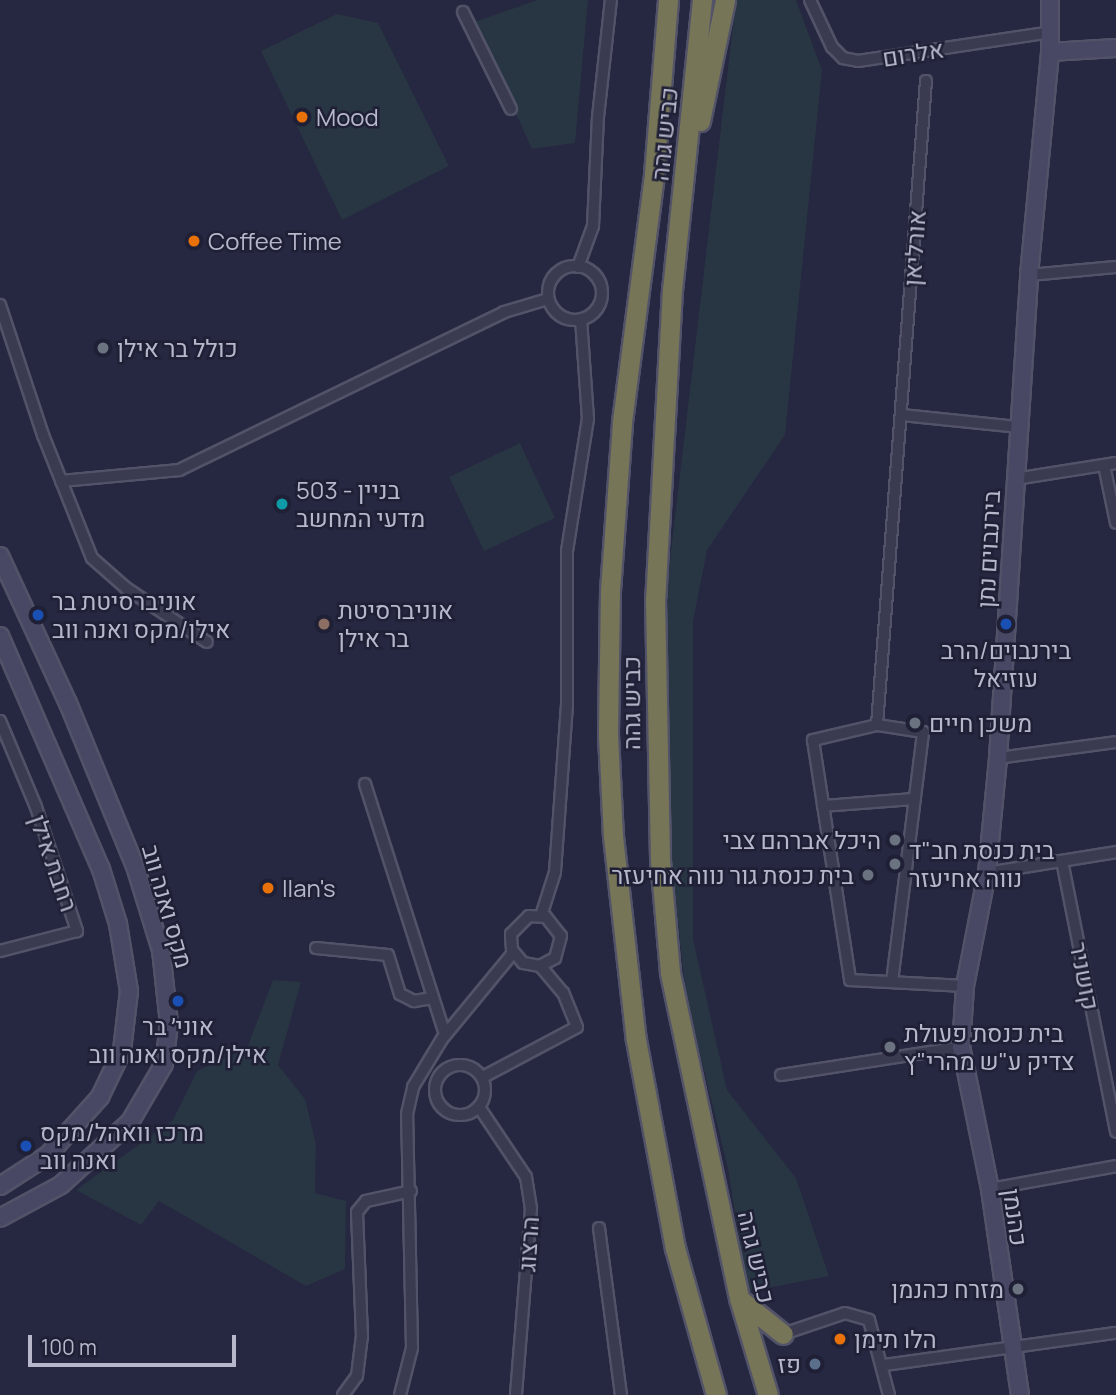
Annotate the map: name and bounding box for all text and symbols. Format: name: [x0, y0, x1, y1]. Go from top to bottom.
street label: אלרום: [880, 34, 946, 72]
street label: כביש גהה: [645, 86, 683, 182]
place label: Mood: [316, 103, 379, 131]
marker: Mood: [294, 109, 310, 125]
street label: אורליאן: [897, 209, 931, 287]
place label: Coffee Time: [208, 227, 342, 255]
marker: Coffee Time: [186, 233, 202, 249]
place label: כולל בר אילן: [117, 334, 238, 362]
marker: כולל בר אילן: [95, 340, 111, 356]
place label: 503 - בניין מדעי המחשב: [296, 476, 425, 532]
street label: בירנבוים נתן: [971, 489, 1005, 609]
marker: 503 - בניין מדעי המחשב: [274, 496, 290, 512]
place label: אוניברסיטת בר אילן/מקס ואנה ווב: [52, 587, 230, 643]
place label: אוניברסיטת בר אילן: [338, 596, 453, 652]
marker: אוניברסיטת בר אילן/מקס ואנה ווב: [30, 607, 46, 623]
marker: אוניברסיטת בר אילן: [316, 616, 332, 632]
marker: בירנבוים/הרב עוזיאל: [998, 616, 1014, 632]
place label: בירנבוים/הרב עוזיאל: [941, 636, 1071, 692]
street label: כביש גהה: [617, 656, 645, 750]
place label: משכן חיים: [929, 709, 1032, 737]
marker: משכן חיים: [907, 715, 923, 731]
street label: רחבת אילן: [24, 811, 84, 915]
place label: היכל אברהם צבי: [723, 826, 881, 854]
marker: היכל אברהם צבי: [887, 832, 903, 848]
place label: בית כנסת חב"ד נווה אחיעזר: [909, 836, 1054, 892]
street label: מקס ואנה ווב: [137, 841, 199, 971]
marker: בית כנסת חב"ד נווה אחיעזר: [887, 856, 903, 872]
place label: בית כנסת גור נווה אחיעזר: [612, 861, 854, 889]
marker: בית כנסת גור נווה אחיעזר: [860, 867, 876, 883]
place label: Ilan's: [282, 874, 336, 902]
marker: Ilan's: [260, 880, 276, 896]
street label: קושניר: [1064, 940, 1106, 1012]
marker: אוני׳ בר אילן/מקס ואנה ווב: [170, 993, 186, 1009]
place label: אוני׳ בר אילן/מקס ואנה ווב: [89, 1012, 267, 1068]
place label: בית כנסת פעולת צדיק ע"ש מהרי"ץ: [904, 1019, 1074, 1075]
marker: בית כנסת פעולת צדיק ע"ש מהרי"ץ: [882, 1039, 898, 1055]
place label: מרכז וואהל/מקס ואנה ווב: [40, 1118, 204, 1174]
marker: מרכז וואהל/מקס ואנה ווב: [18, 1138, 34, 1154]
street label: כהנמן: [998, 1186, 1034, 1248]
street label: כביש גהה: [732, 1208, 782, 1306]
street label: הרצוג: [512, 1215, 544, 1273]
place label: מזרח כהנמן: [891, 1275, 1004, 1303]
marker: מזרח כהנמן: [1010, 1281, 1026, 1297]
scale bar: [32, 1322, 240, 1366]
place label: הלו תימן: [854, 1325, 937, 1353]
marker: הלו תימן: [832, 1331, 848, 1347]
text: 100 m: [41, 1333, 97, 1361]
place label: פז: [777, 1350, 801, 1378]
marker: פז: [807, 1356, 823, 1372]

